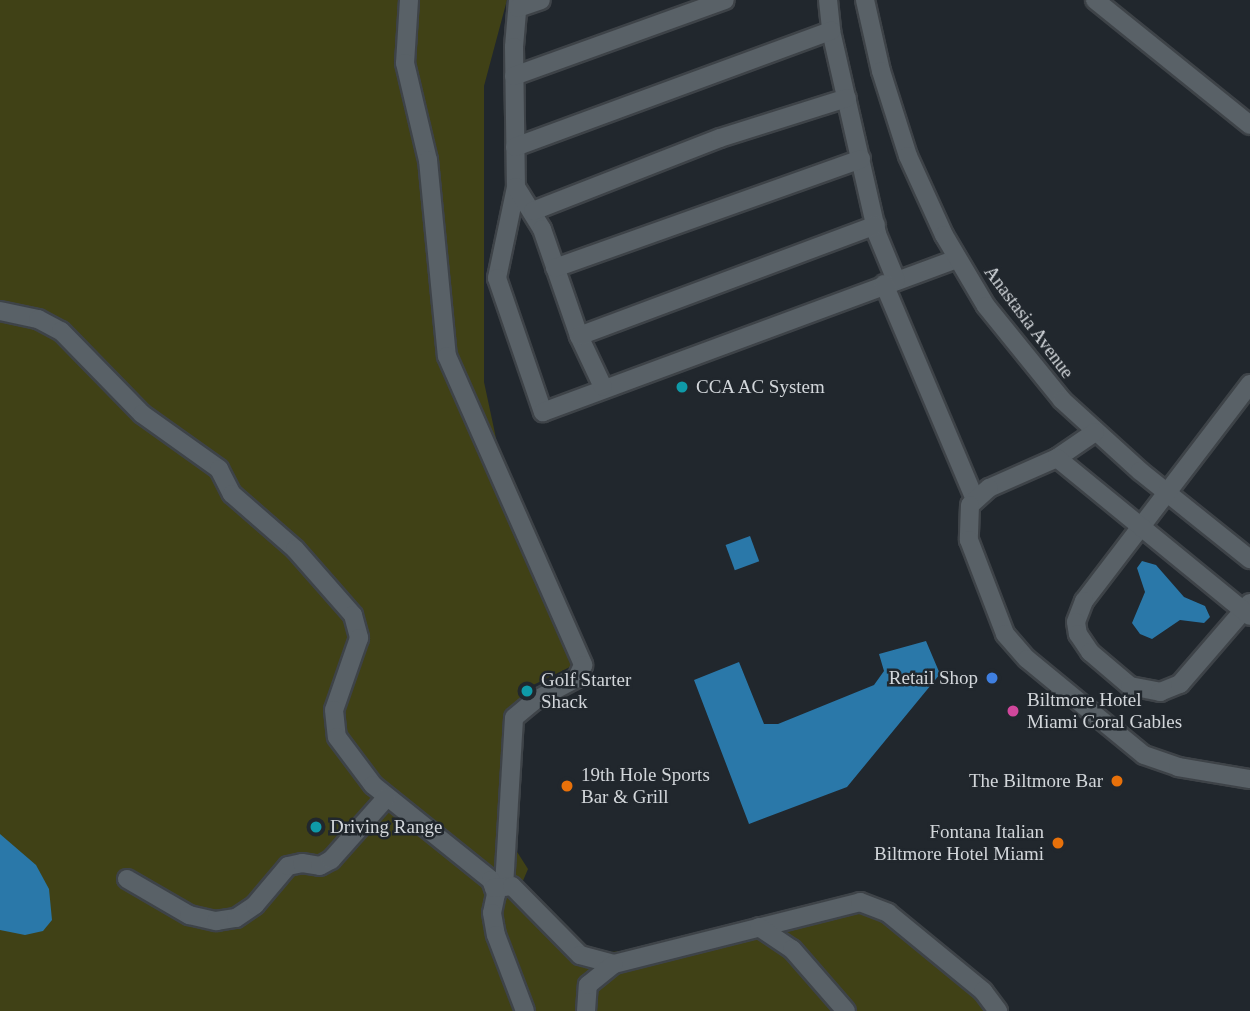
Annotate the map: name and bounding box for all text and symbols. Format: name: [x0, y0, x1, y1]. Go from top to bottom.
street label: Anastasia Avenue: [979, 261, 1079, 383]
place label: CCA AC System: [696, 376, 827, 398]
marker: CCA AC System: [674, 379, 690, 395]
place label: Retail Shop: [889, 667, 978, 689]
place label: Golf Starter Shack: [541, 669, 631, 713]
marker: Retail Shop: [984, 670, 1000, 686]
marker: Golf Starter Shack: [519, 683, 535, 699]
place label: Biltmore Hotel Miami Coral Gables: [1027, 689, 1182, 733]
marker: Biltmore Hotel Miami Coral Gables: [1005, 703, 1021, 719]
place label: 19th Hole Sports Bar & Grill: [581, 764, 710, 808]
place label: The Biltmore Bar: [969, 770, 1103, 792]
marker: The Biltmore Bar: [1109, 773, 1125, 789]
marker: 19th Hole Sports Bar & Grill: [559, 778, 575, 794]
place label: Driving Range: [330, 816, 442, 838]
marker: Driving Range: [308, 819, 324, 835]
place label: Fontana Italian Biltmore Hotel Miami: [874, 821, 1044, 865]
marker: Fontana Italian Biltmore Hotel Miami: [1050, 835, 1066, 851]

